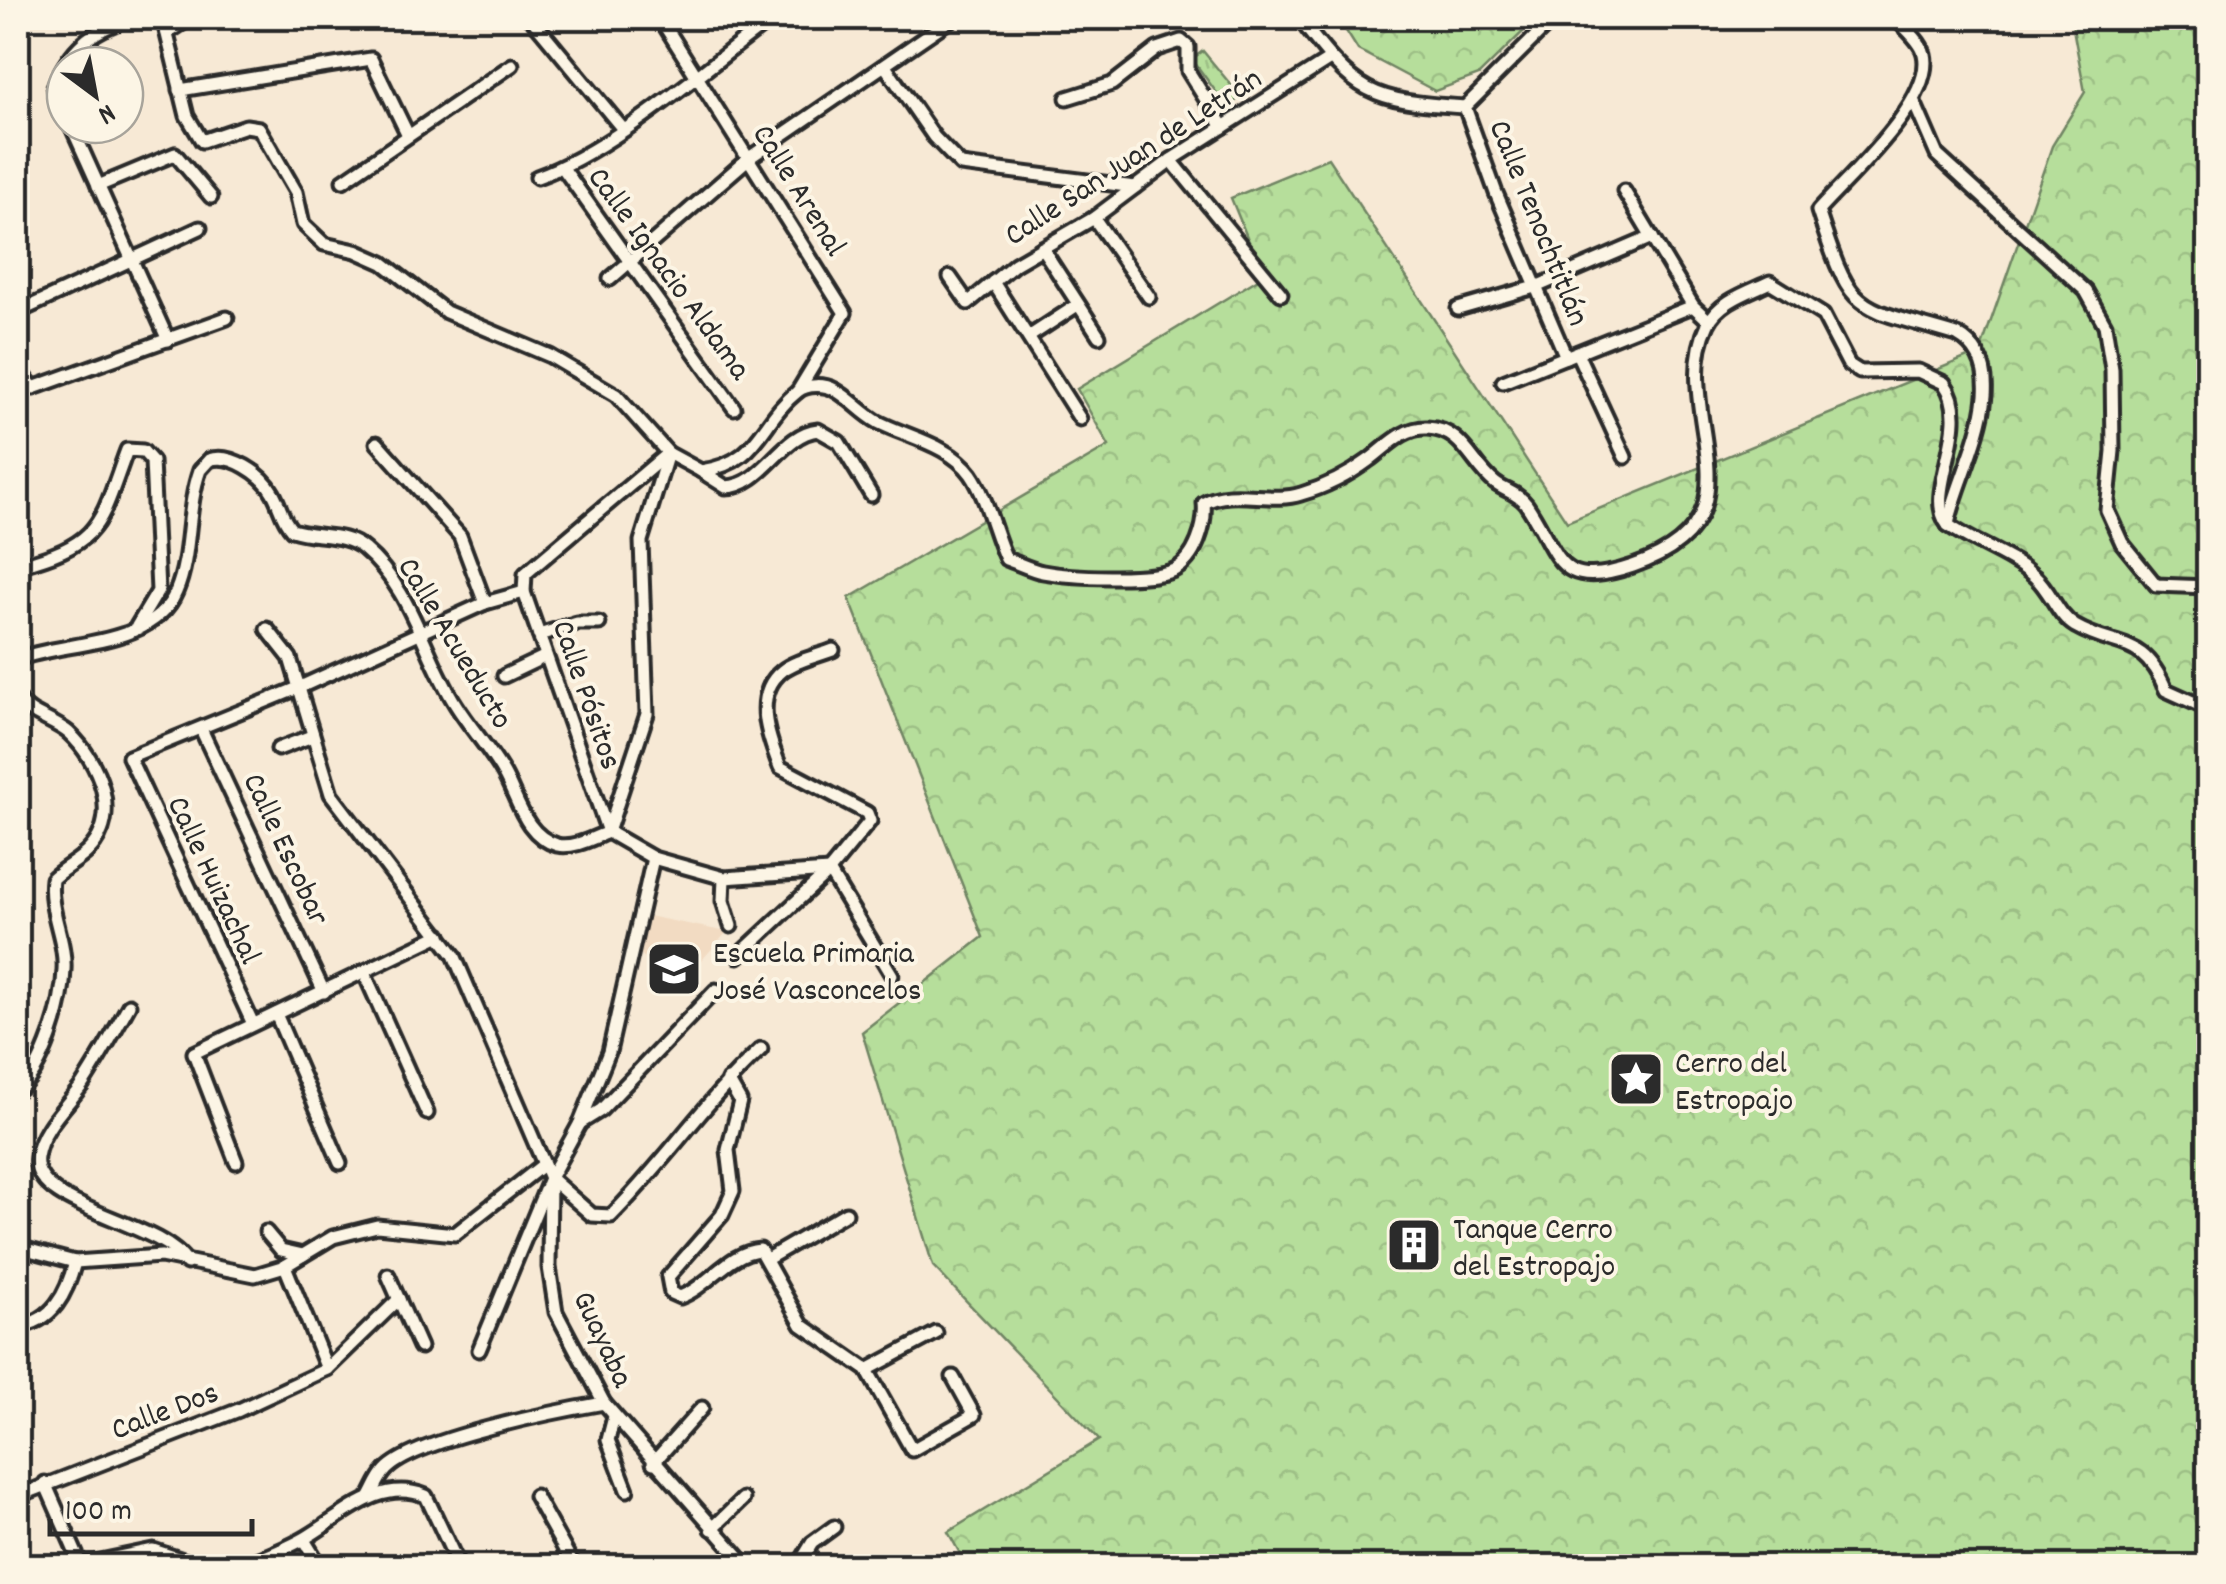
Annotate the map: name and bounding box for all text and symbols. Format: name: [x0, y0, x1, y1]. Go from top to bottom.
north arrow: [45, 45, 145, 145]
street label: Calle San Juan de Letrán: [997, 58, 1273, 260]
text: N: [89, 91, 122, 133]
street label: Calle Tenochtitlán: [1474, 114, 1599, 334]
street label: Calle Arenal: [738, 117, 856, 267]
street label: Calle Ignacio Aldama: [574, 159, 761, 392]
street label: Calle Acueducto: [383, 550, 522, 739]
street label: Calle Pósitos: [537, 615, 631, 776]
street label: Calle Escobar: [228, 766, 339, 934]
street label: Calle Huizachal: [152, 789, 271, 973]
place label: Escuela Primaria José Vasconcelos: [713, 933, 922, 1016]
school or university icon: Escuela Primaria José Vasconcelos: [644, 939, 704, 999]
place label: Cerro del Estropajo: [1675, 1043, 1793, 1126]
place icon: Cerro del Estropajo: [1606, 1049, 1666, 1109]
place label: Tanque Cerro del Estropajo: [1453, 1209, 1615, 1292]
building icon: Tanque Cerro del Estropajo: [1384, 1215, 1444, 1275]
street label: Guayaba: [558, 1284, 643, 1397]
street label: Calle Dos: [105, 1372, 226, 1455]
scale bar: [50, 1474, 252, 1536]
text: 100 m: [65, 1492, 132, 1535]

